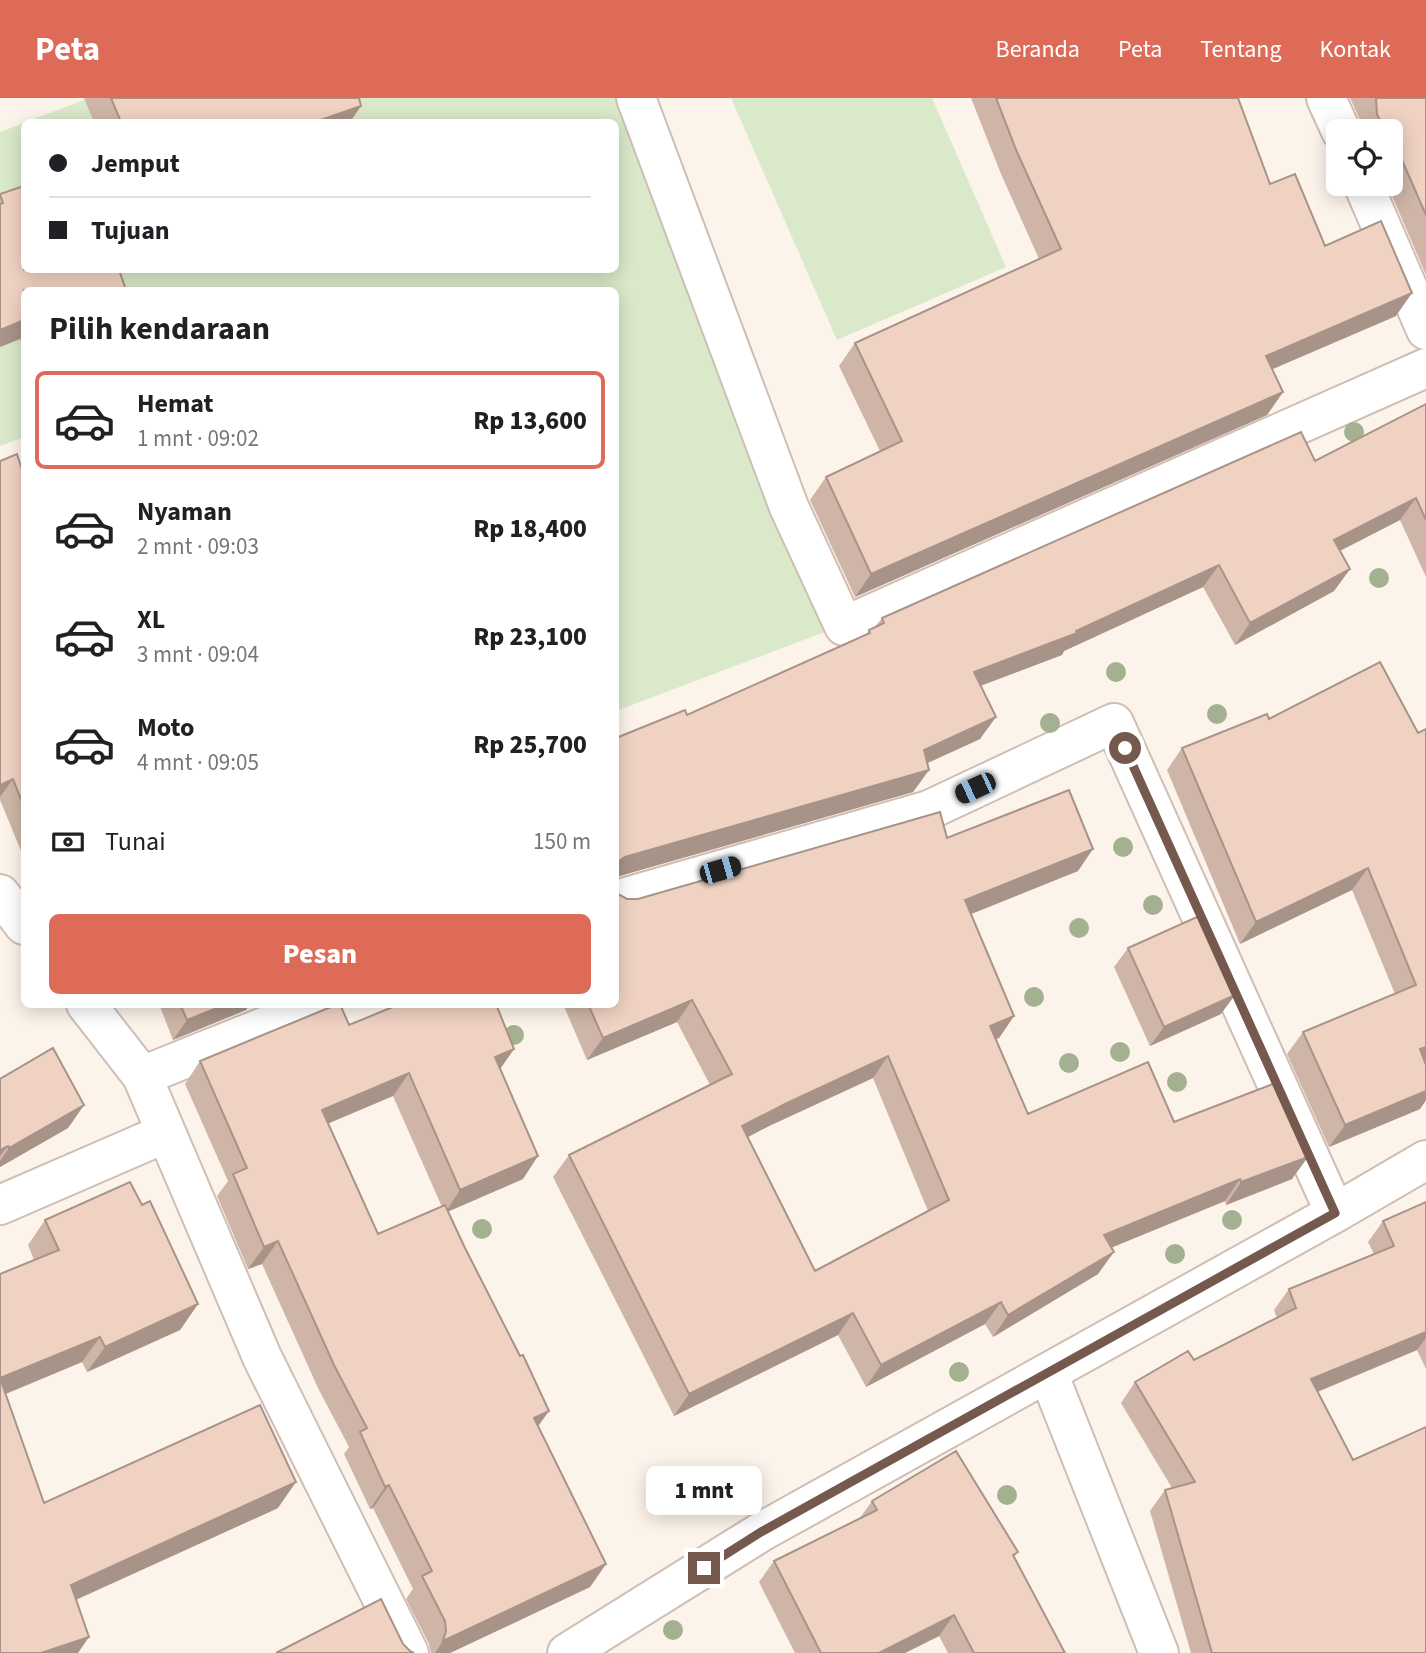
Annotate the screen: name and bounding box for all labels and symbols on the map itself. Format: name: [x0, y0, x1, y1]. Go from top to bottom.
route start: [1109, 732, 1141, 764]
car: [952, 770, 999, 806]
car: [697, 854, 744, 886]
callout: 1 mnt: [646, 1466, 762, 1516]
route end: [688, 1552, 720, 1584]

